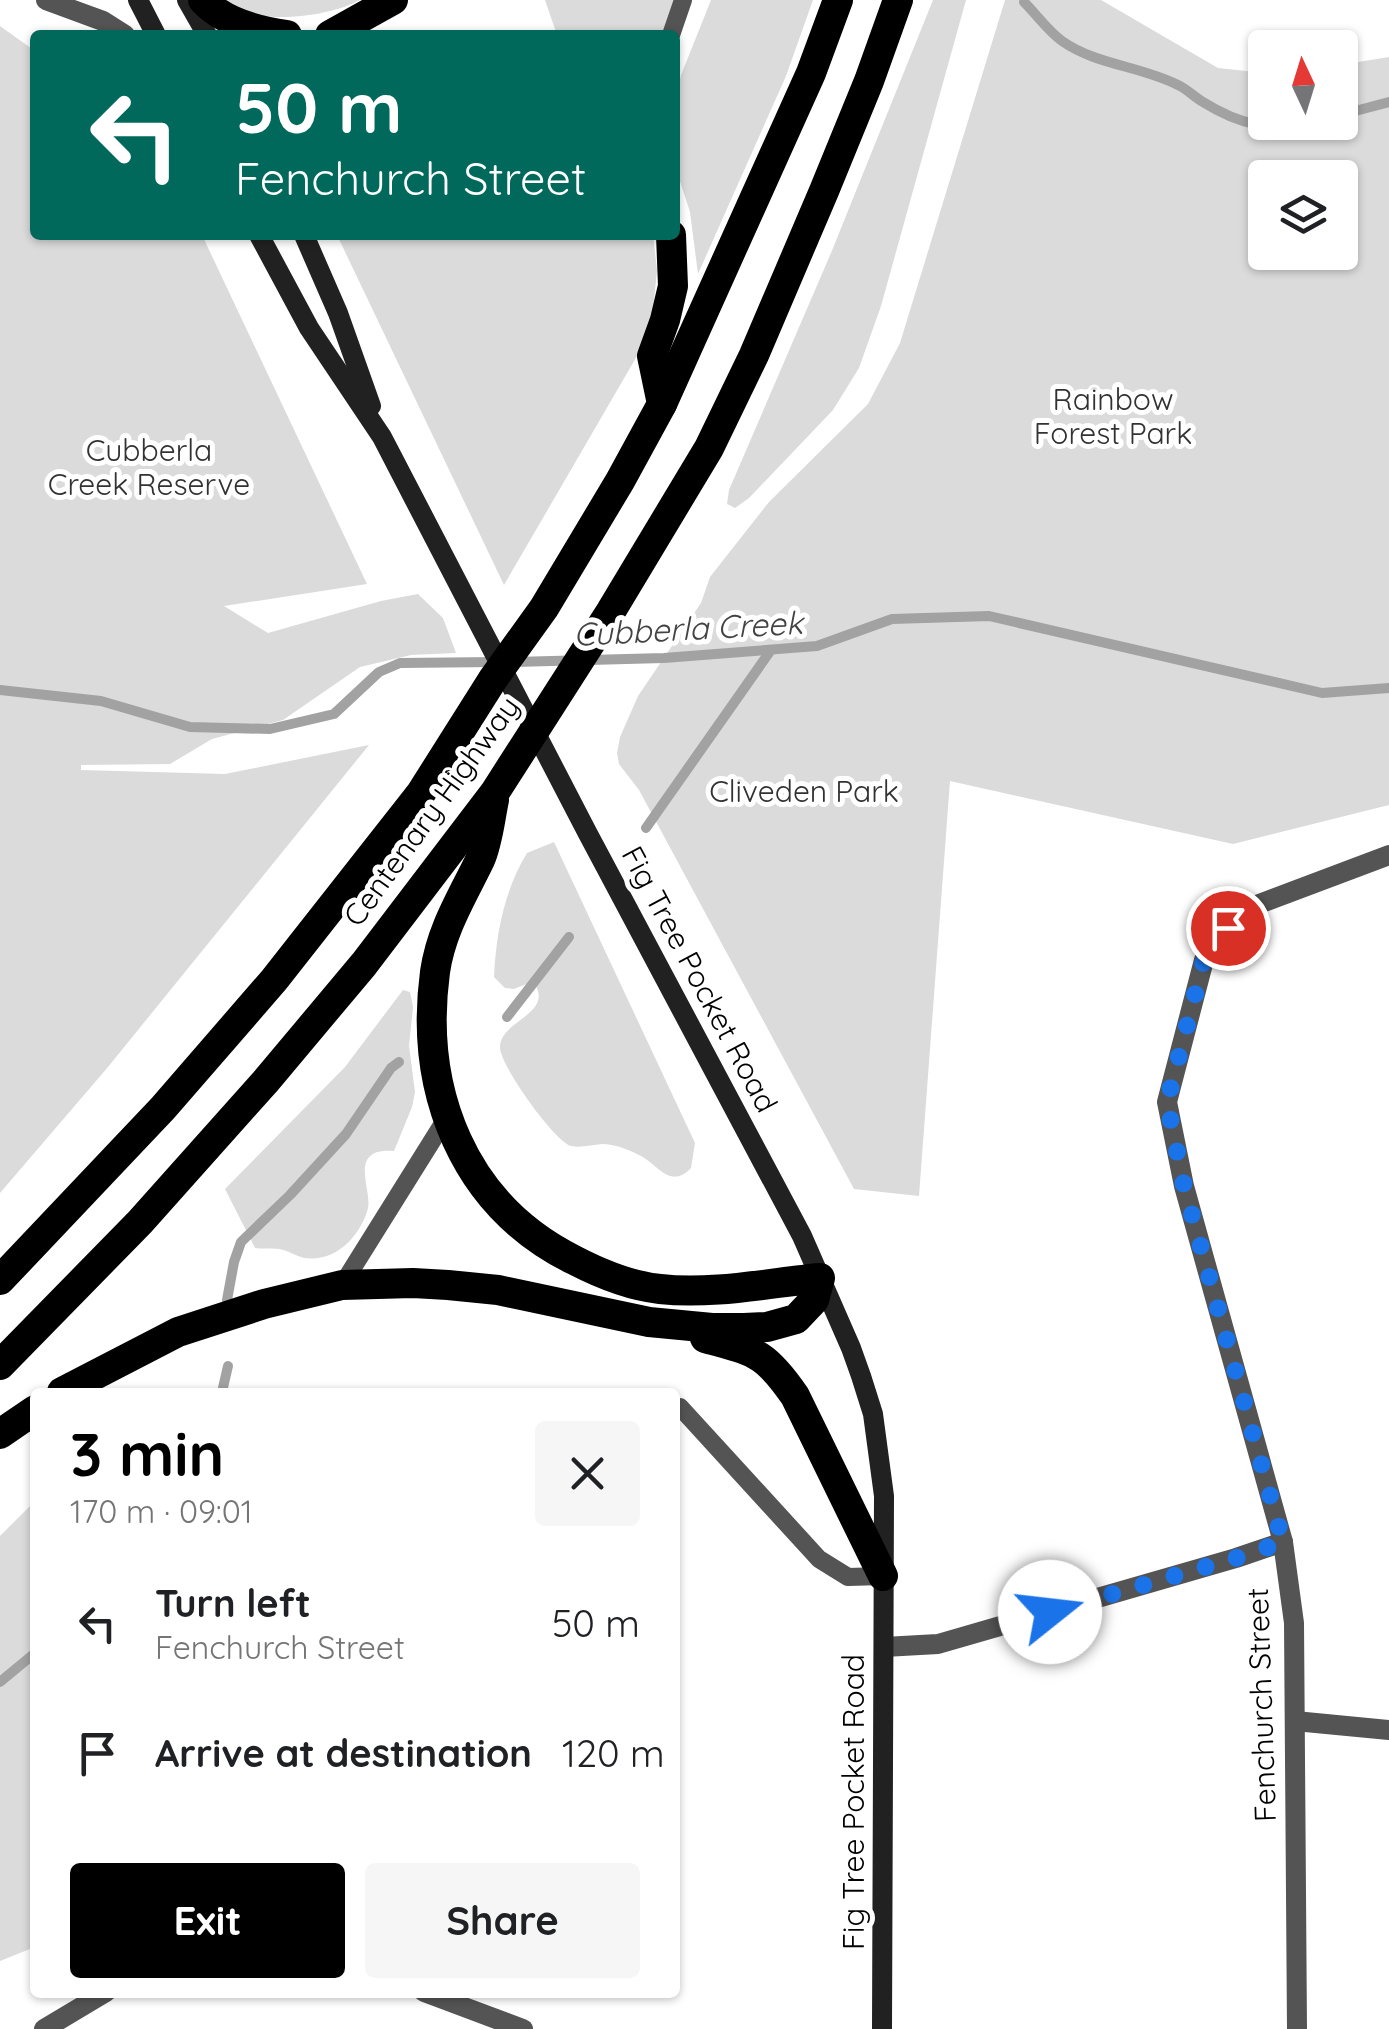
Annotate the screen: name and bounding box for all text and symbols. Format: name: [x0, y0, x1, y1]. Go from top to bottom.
north arrow: [1248, 30, 1358, 140]
map controls: [1248, 30, 1358, 270]
text: 50 m: [235, 63, 402, 151]
icon: left: [70, 70, 200, 200]
text: Fenchurch Street: [235, 150, 586, 206]
button: layers: [1248, 160, 1358, 270]
park label: Rainbow Forest Park: [1034, 380, 1192, 452]
park label: Cubberla Creek Reserve: [48, 431, 250, 503]
water label: Cubberla Creek: [572, 602, 807, 654]
street label: Centenary Highway: [335, 689, 527, 933]
park label: Cliveden Park: [709, 772, 899, 810]
street label: Fig Tree Pocket Road: [614, 839, 786, 1119]
pin: [1186, 886, 1271, 971]
icon: arrive: [1201, 901, 1256, 956]
text: 3 min: [70, 1416, 224, 1491]
button: close: [535, 1421, 640, 1526]
text: 170 m · 09:01: [70, 1491, 253, 1531]
position arrow: [998, 1560, 1102, 1664]
text: Turn left: [155, 1579, 311, 1627]
street label: Fenchurch Street: [1238, 1587, 1284, 1823]
icon: left: [70, 1596, 125, 1651]
text: 50 m: [552, 1599, 640, 1647]
text: Fenchurch Street: [155, 1627, 405, 1667]
street label: Fig Tree Pocket Road: [834, 1654, 872, 1950]
icon: arrive: [70, 1726, 125, 1781]
text: Arrive at destination: [155, 1729, 532, 1777]
text: 120 m: [562, 1729, 665, 1777]
button: Exit: [70, 1863, 345, 1978]
button: Share: [365, 1863, 640, 1978]

